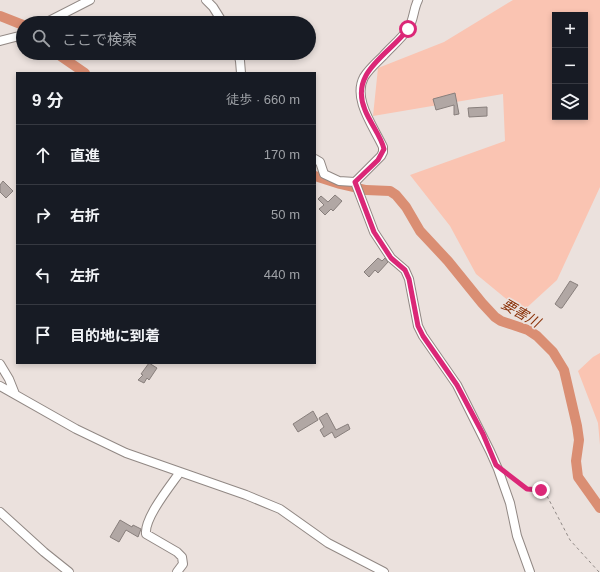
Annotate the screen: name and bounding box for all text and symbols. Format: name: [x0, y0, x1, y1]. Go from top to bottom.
map controls: [552, 12, 588, 120]
button: +: [552, 12, 588, 48]
search box: [16, 16, 316, 60]
route start: [399, 20, 417, 38]
icon: search: [30, 27, 52, 49]
text: ここで検索: [62, 31, 137, 48]
button: −: [552, 48, 588, 84]
button: layers: [552, 84, 588, 120]
text: 9 分: [32, 91, 63, 110]
text: 徒歩 · 660 m: [226, 92, 300, 107]
icon: ahead: [32, 144, 54, 166]
text: 直進: [70, 147, 100, 164]
text: 170 m: [264, 147, 300, 162]
icon: right: [32, 204, 54, 226]
text: 右折: [70, 207, 100, 224]
text: 50 m: [271, 207, 300, 222]
icon: left: [32, 264, 54, 286]
text: 左折: [70, 267, 100, 284]
text: 440 m: [264, 267, 300, 282]
water label: 要害川: [499, 296, 545, 331]
icon: arrive: [32, 324, 54, 346]
text: 目的地に到着: [70, 327, 160, 344]
route end: [532, 481, 550, 499]

